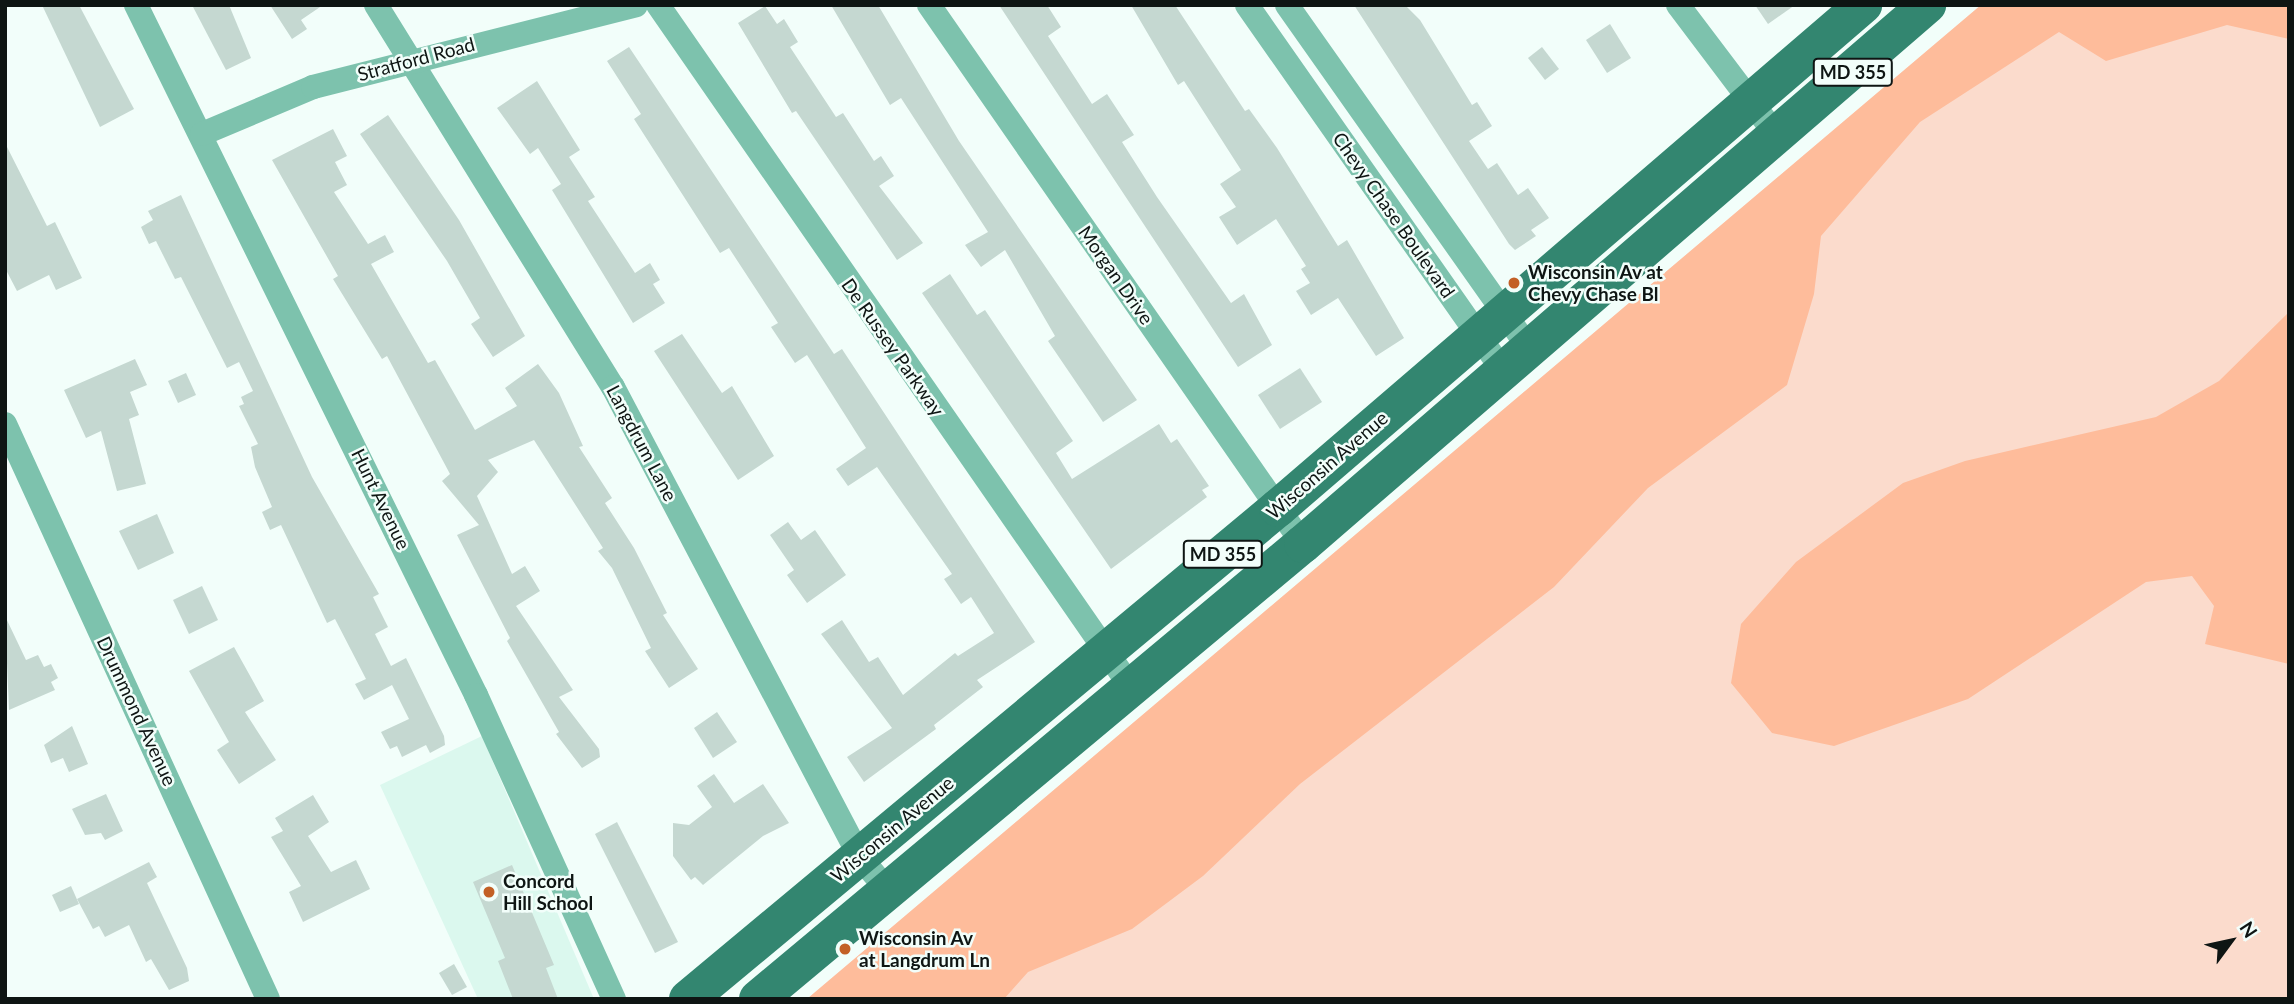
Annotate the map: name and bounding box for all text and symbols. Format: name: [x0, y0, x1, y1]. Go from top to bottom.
street label: Stratford Road: [355, 32, 477, 86]
road number: MD 355: [1813, 58, 1893, 86]
street label: Chevy Chase Boulevard: [1328, 128, 1460, 302]
street label: Morgan Drive: [1074, 221, 1158, 329]
place label: Wisconsin Av at Chevy Chase Bl: [1528, 261, 1664, 305]
street label: De Russey Parkway: [837, 274, 949, 420]
marker: Wisconsin Av at Chevy Chase Bl: [1506, 275, 1522, 291]
street label: Langdrum Lane: [602, 381, 682, 505]
street label: Wisconsin Avenue: [1261, 406, 1393, 524]
street label: Hunt Avenue: [347, 445, 415, 553]
road number: MD 355: [1183, 540, 1263, 568]
street label: Drummond Avenue: [92, 632, 182, 790]
street label: Wisconsin Avenue: [826, 771, 958, 887]
place label: Concord Hill School: [503, 870, 593, 914]
marker: Concord Hill School: [481, 884, 497, 900]
north arrow: [2196, 906, 2266, 976]
text: N: [2235, 917, 2263, 942]
place label: Wisconsin Av at Langdrum Ln: [859, 927, 990, 971]
marker: Wisconsin Av at Langdrum Ln: [837, 941, 853, 957]

